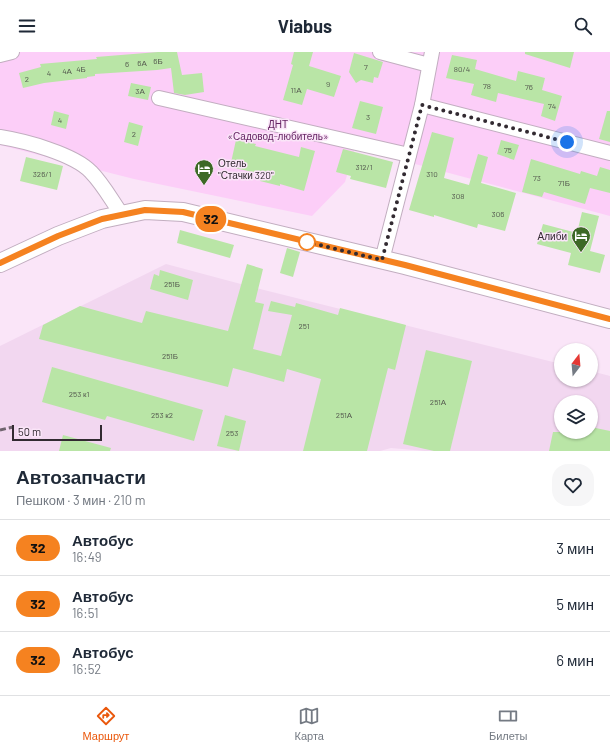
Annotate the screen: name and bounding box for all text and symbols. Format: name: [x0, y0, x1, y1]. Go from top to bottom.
icon: menu: [16, 15, 38, 37]
text: Viabus: [278, 15, 332, 37]
icon: search: [572, 15, 594, 37]
house number: 6Б: [153, 56, 163, 66]
house number: 6А: [137, 58, 147, 68]
house number: 6: [125, 59, 129, 69]
house number: 7: [364, 62, 368, 72]
house number: 4Б: [76, 64, 86, 74]
house number: 80/4: [454, 64, 470, 74]
house number: 4А: [62, 66, 73, 76]
house number: 4: [47, 68, 51, 78]
house number: 2: [25, 74, 29, 84]
house number: 9: [326, 79, 330, 89]
house number: 78: [483, 81, 491, 91]
house number: 76: [525, 82, 533, 92]
house number: 11А: [291, 85, 302, 95]
house number: 3А: [135, 86, 145, 96]
house number: 74: [548, 101, 556, 111]
house number: 3: [366, 112, 370, 122]
house number: 4: [58, 115, 62, 125]
park label: ДНТ «Садовод-любитель»: [228, 118, 328, 142]
house number: 2: [132, 129, 136, 139]
your location: [557, 132, 577, 152]
house number: 75: [504, 145, 512, 155]
place label: Отель "Стачки 320": [218, 157, 274, 181]
hotel icon: Отель "Стачки 320": [193, 158, 215, 186]
house number: 312/1: [355, 162, 373, 172]
house number: 326/1: [33, 169, 51, 179]
house number: 310: [426, 169, 438, 179]
house number: 73: [533, 173, 541, 183]
house number: 71Б: [558, 178, 570, 188]
house number: 308: [452, 191, 464, 201]
line badge: 32: [193, 206, 229, 232]
house number: 306: [492, 209, 504, 219]
text: 32: [203, 210, 219, 227]
hotel icon: Алиби: [570, 225, 592, 253]
place label: Алиби: [538, 230, 567, 242]
unlabelled marker: [298, 233, 316, 251]
house number: 251Б: [164, 279, 180, 289]
house number: 251: [299, 321, 310, 331]
north arrow: [554, 343, 598, 387]
map controls: [554, 343, 598, 439]
house number: 251Б: [162, 351, 178, 361]
house number: 253 к1: [69, 389, 89, 399]
button: layers: [554, 395, 598, 439]
house number: 251А: [430, 397, 447, 407]
house number: 253 к2: [151, 410, 173, 420]
house number: 251А: [336, 410, 353, 420]
scale bar: [12, 423, 102, 442]
text: 50 m: [18, 425, 41, 438]
house number: 253: [226, 428, 238, 438]
button: heart: [552, 464, 594, 506]
text: Автозапчасти: [16, 465, 146, 488]
text: Пешком · 3 мин · 210 m: [16, 492, 146, 508]
text: Автобус: [72, 531, 134, 549]
text: 32: [30, 539, 46, 556]
text: 3 мин: [556, 539, 594, 557]
text: 16:49: [72, 549, 102, 565]
text: Автобус: [72, 587, 134, 605]
text: 32: [30, 595, 46, 612]
text: 5 мин: [556, 595, 594, 613]
text: 16:51: [72, 605, 99, 621]
text: Автобус: [72, 643, 134, 661]
text: 32: [30, 651, 46, 668]
text: 6 мин: [556, 651, 594, 669]
text: 16:52: [72, 661, 101, 677]
tab: Маршрут: [83, 705, 129, 742]
tab: Карта: [294, 705, 324, 742]
tab: Билеты: [489, 705, 527, 742]

